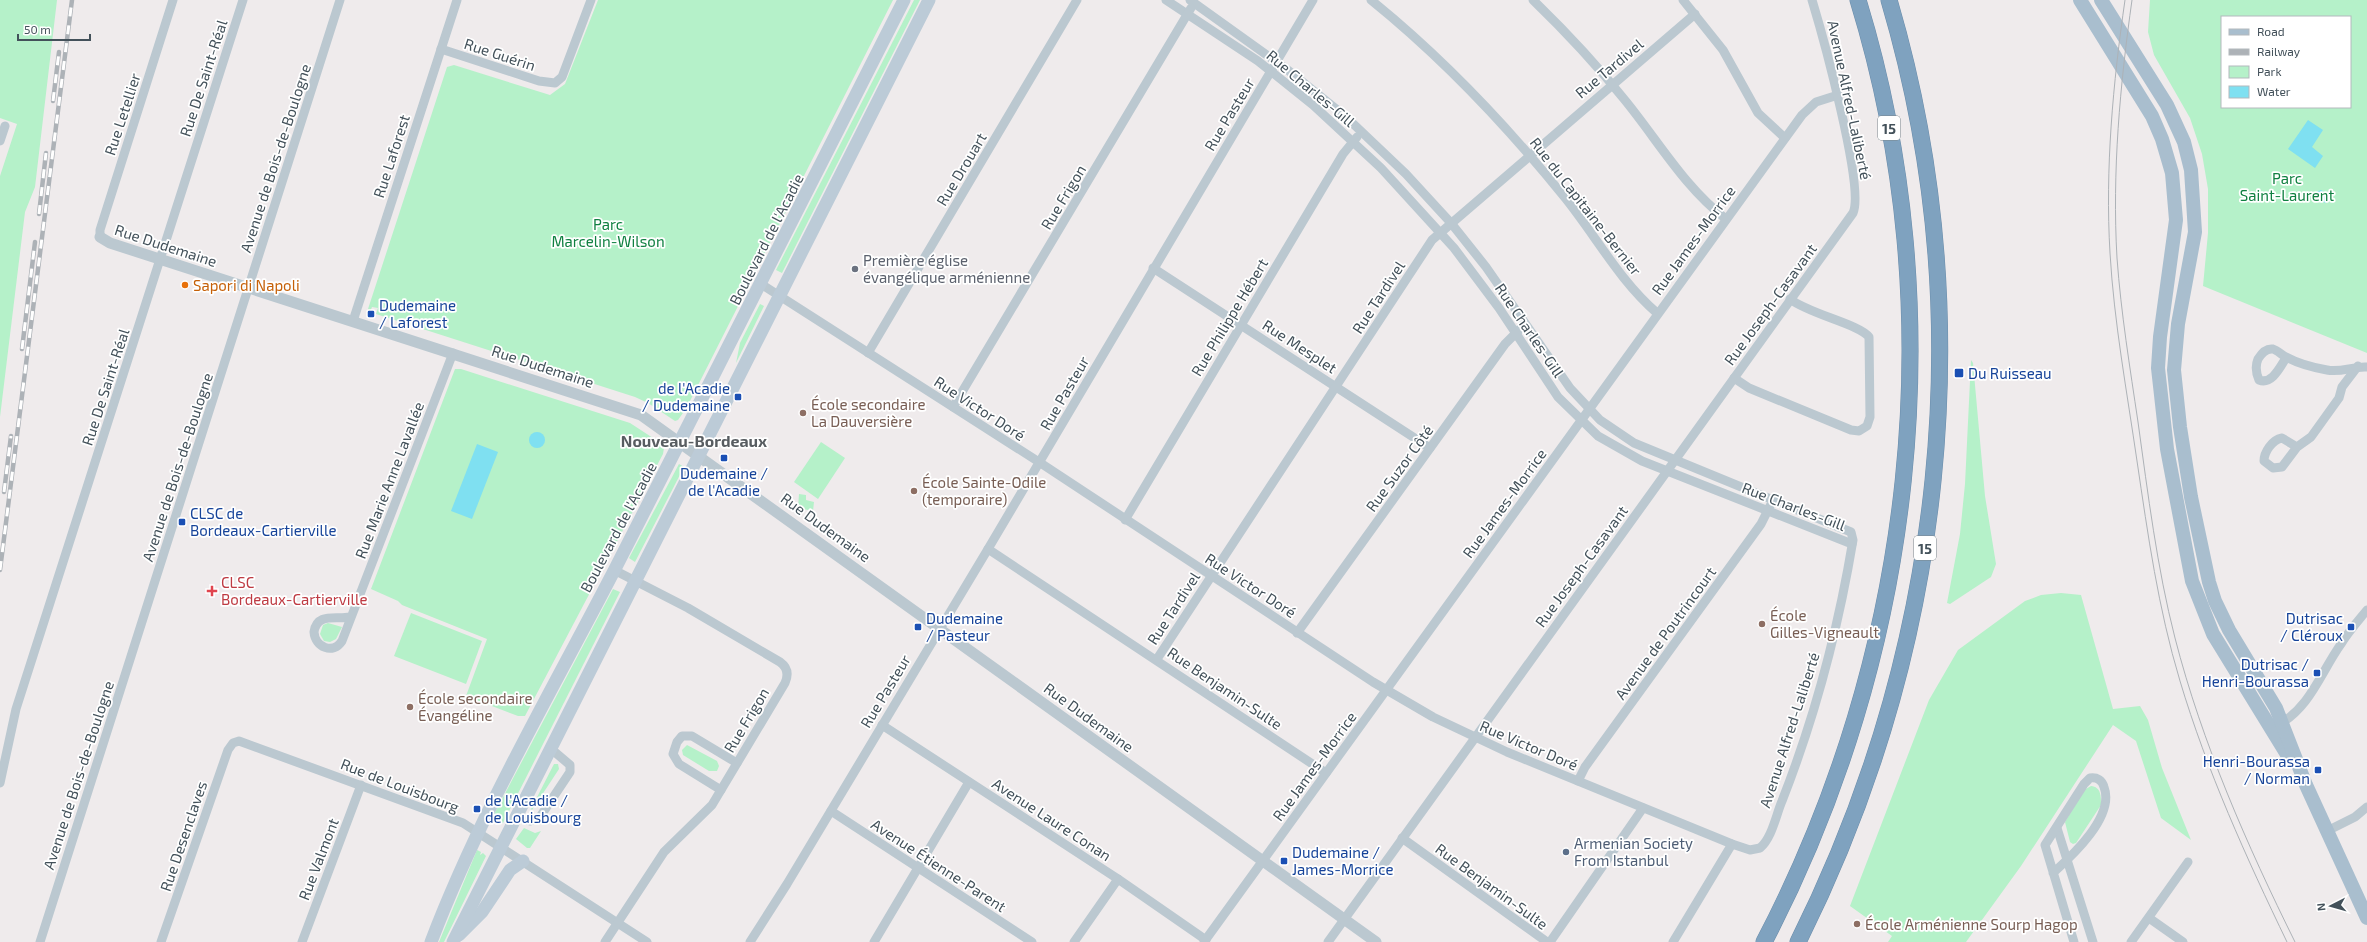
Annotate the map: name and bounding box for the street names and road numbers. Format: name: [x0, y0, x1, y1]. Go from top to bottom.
street label: Rue De Saint-Réal: [176, 17, 231, 139]
street label: Avenue Alfred-Laliberté: [1824, 19, 1876, 181]
street label: Rue Guérin: [462, 34, 538, 74]
street label: Rue Tardivel: [1571, 34, 1647, 102]
street label: Rue Charles-Gill: [1263, 46, 1359, 130]
street label: Avenue de Bois-de-Boulogne: [236, 61, 314, 255]
street label: Rue Letellier: [100, 71, 144, 157]
street label: Rue Pasteur: [1200, 74, 1258, 154]
street label: Rue Laforest: [369, 112, 413, 200]
road number: 15: [1878, 116, 1900, 140]
street label: Rue Drouart: [932, 129, 990, 209]
street label: Rue du Capitaine-Bernier: [1527, 133, 1645, 279]
street label: Rue Frigon: [1037, 161, 1089, 233]
street label: Boulevard de l'Acadie: [725, 170, 807, 308]
street label: Rue James-Morrice: [1647, 182, 1739, 298]
street label: Rue Dudemaine: [113, 220, 219, 270]
street label: Rue Joseph-Casavant: [1720, 240, 1820, 368]
street label: Rue Philippe Hébert: [1187, 255, 1271, 379]
street label: Rue Tardivel: [1348, 257, 1408, 337]
street label: Rue Charles-Gill: [1492, 280, 1568, 381]
street label: Rue Mesplet: [1259, 315, 1341, 377]
street label: Rue De Saint-Réal: [78, 326, 133, 448]
street label: Rue Dudemaine: [490, 341, 596, 391]
street label: Rue Pasteur: [1036, 353, 1092, 433]
street label: Avenue de Bois-de-Boulogne: [138, 370, 216, 564]
street label: Rue Victor Doré: [931, 372, 1029, 444]
street label: Rue Marie Anne Lavallée: [351, 399, 427, 561]
street label: Rue Suzor Côté: [1362, 421, 1436, 515]
street label: Rue James-Morrice: [1458, 445, 1550, 561]
street label: Boulevard de l'Acadie: [576, 459, 660, 595]
street label: Rue Charles-Gill: [1740, 478, 1849, 534]
street label: Rue Dudemaine: [778, 488, 874, 566]
street label: Rue Joseph-Casavant: [1531, 502, 1631, 630]
road number: 15: [1914, 536, 1936, 560]
street label: Rue Victor Doré: [1202, 549, 1300, 621]
street label: Avenue de Poutrincourt: [1611, 563, 1719, 703]
street label: Rue Tardivel: [1143, 568, 1203, 648]
street label: Rue Benjamin-Sulte: [1164, 643, 1286, 734]
street label: Avenue Alfred-Laliberté: [1755, 650, 1823, 810]
street label: Rue Pasteur: [856, 651, 914, 731]
street label: Avenue de Bois-de-Boulogne: [39, 678, 117, 872]
street label: Rue Dudemaine: [1041, 678, 1137, 756]
street label: Rue Frigon: [720, 684, 772, 756]
street label: Rue James-Morrice: [1268, 708, 1360, 824]
street label: Rue Victor Doré: [1477, 716, 1581, 774]
street label: Rue de Louisbourg: [338, 754, 462, 816]
street label: Avenue Laure Conan: [989, 774, 1115, 864]
street label: Rue Desenclaves: [156, 779, 210, 893]
street label: Rue Valmont: [294, 815, 342, 903]
street label: Avenue Étienne-Parent: [868, 815, 1010, 915]
street label: Rue Benjamin-Sulte: [1432, 839, 1552, 934]

